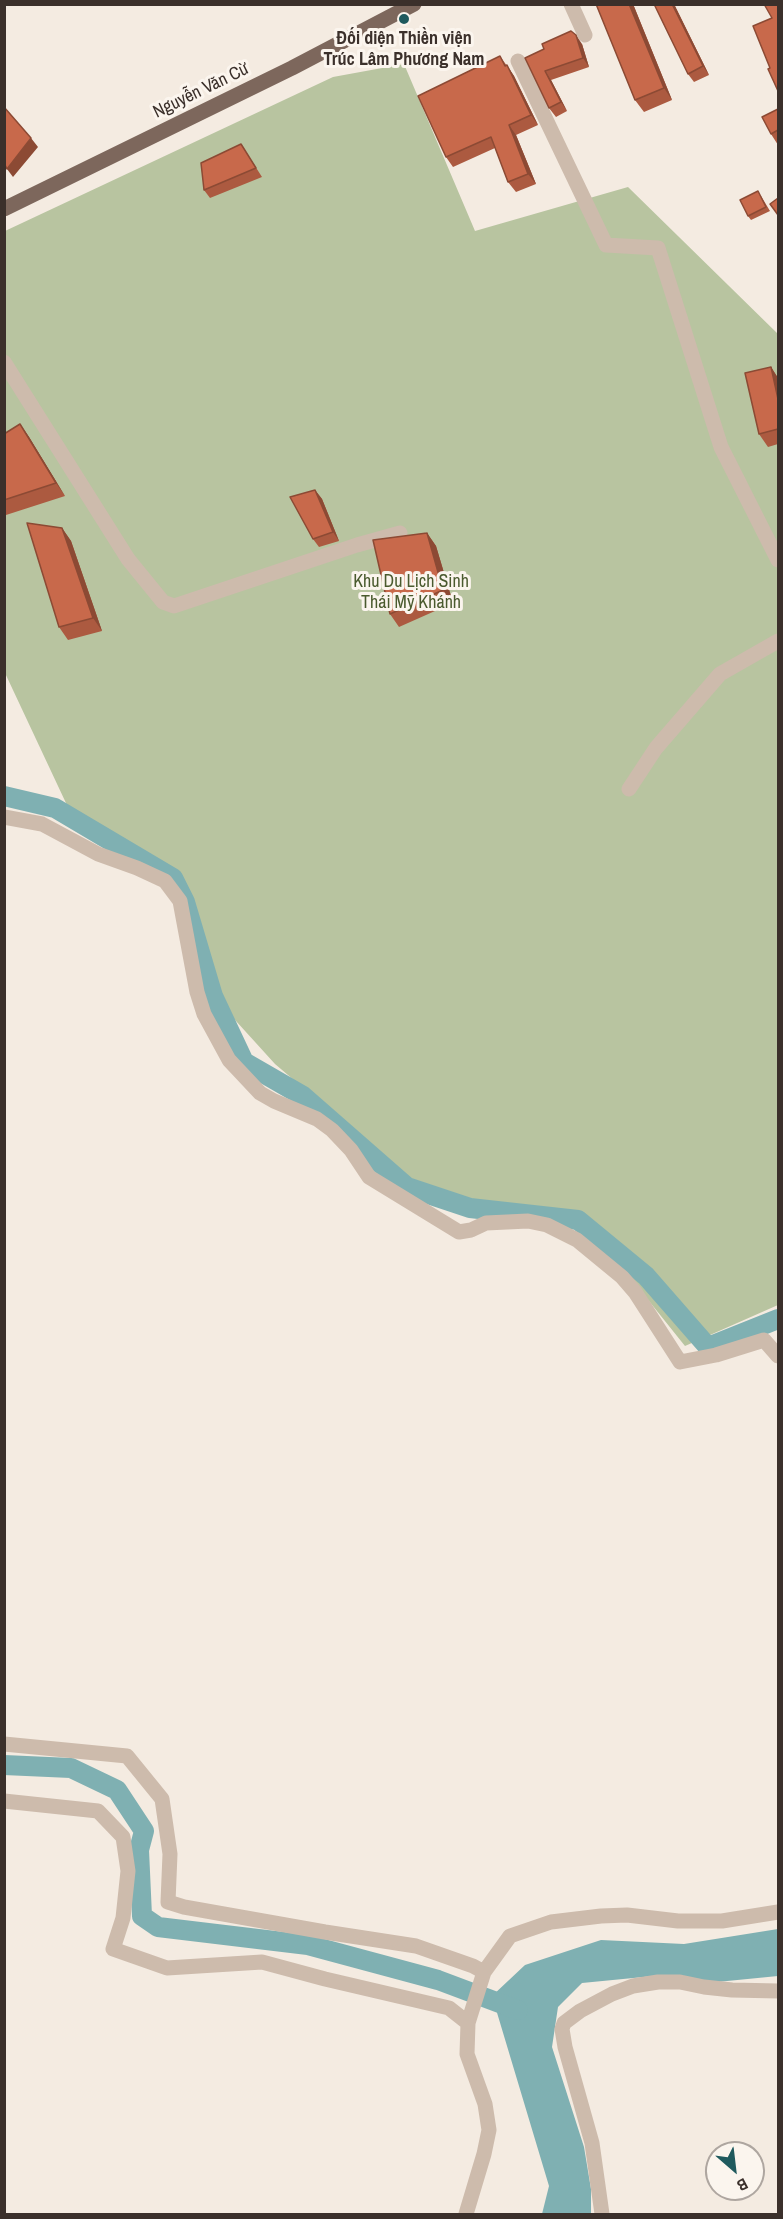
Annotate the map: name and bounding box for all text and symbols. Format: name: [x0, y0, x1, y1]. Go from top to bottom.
marker: Đối diện Thiền viện Trúc Lâm Phương Nam: [397, 12, 411, 26]
place label: Đối diện Thiền viện Trúc Lâm Phương Nam: [324, 28, 484, 70]
street label: Nguyễn Văn Cừ: [150, 59, 252, 123]
park label: Khu Du Lịch Sinh Thái Mỹ Khánh: [353, 571, 469, 614]
north arrow: [705, 2141, 765, 2201]
text: B: [733, 2173, 752, 2197]

